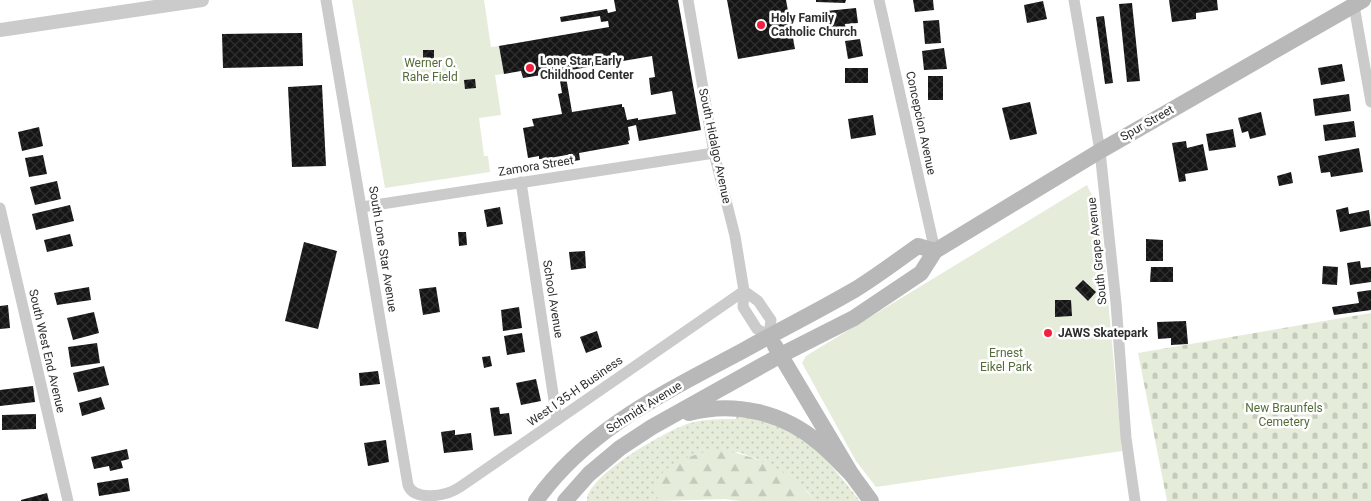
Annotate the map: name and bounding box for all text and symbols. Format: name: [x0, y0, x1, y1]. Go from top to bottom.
place label: Holy Family Catholic Church: [771, 11, 857, 39]
marker: Holy Family Catholic Church: [755, 19, 767, 31]
place label: Lone Star Early Childhood Center: [540, 54, 634, 82]
park label: Werner O. Rahe Field: [402, 56, 458, 84]
marker: Lone Star Early Childhood Center: [524, 62, 536, 74]
street label: Concepcion Avenue: [903, 70, 939, 176]
street label: South Hidalgo Avenue: [696, 87, 734, 205]
street label: Spur Street: [1118, 102, 1176, 144]
street label: Zamora Street: [497, 153, 575, 179]
street label: South Lone Star Avenue: [366, 185, 400, 313]
street label: South Grape Avenue: [1084, 197, 1110, 305]
street label: School Avenue: [540, 259, 566, 339]
street label: South West End Avenue: [26, 288, 68, 414]
place label: JAWS Skatepark: [1058, 326, 1149, 340]
marker: JAWS Skatepark: [1042, 327, 1054, 339]
park label: Ernest Eikel Park: [980, 346, 1033, 374]
street label: West I 35-H Business: [525, 353, 625, 429]
street label: Schmidt Avenue: [604, 378, 684, 436]
park label: New Braunfels Cemetery: [1245, 401, 1323, 429]

